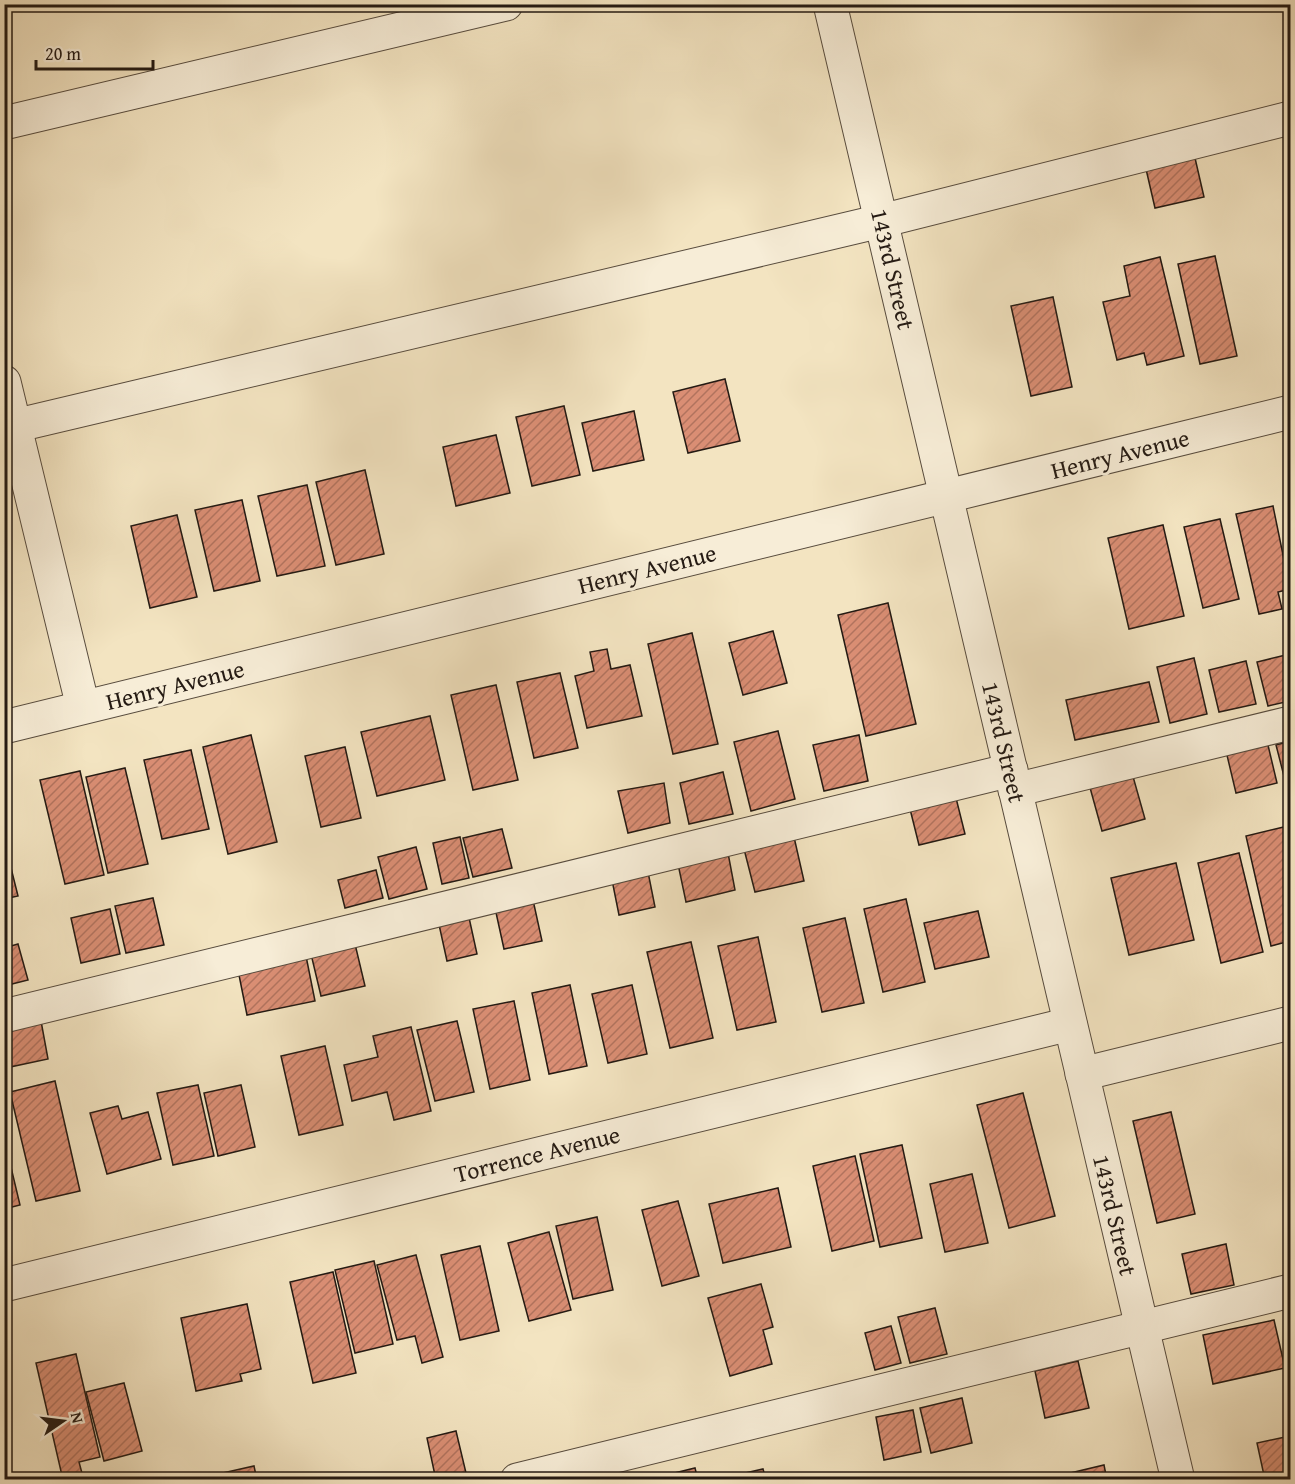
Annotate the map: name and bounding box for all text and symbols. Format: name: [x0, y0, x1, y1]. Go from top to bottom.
scale bar: [36, 33, 153, 71]
text: 20 m: [45, 40, 81, 67]
street label: 143rd Street: [862, 205, 924, 333]
street label: Henry Avenue: [1047, 420, 1193, 488]
street label: Henry Avenue: [574, 535, 720, 603]
street label: Henry Avenue: [102, 651, 248, 719]
street label: 143rd Street: [973, 678, 1035, 806]
street label: Torrence Avenue: [450, 1116, 624, 1192]
street label: 143rd Street: [1084, 1151, 1146, 1279]
north arrow: [33, 1391, 93, 1451]
text: N: [65, 1409, 91, 1426]

